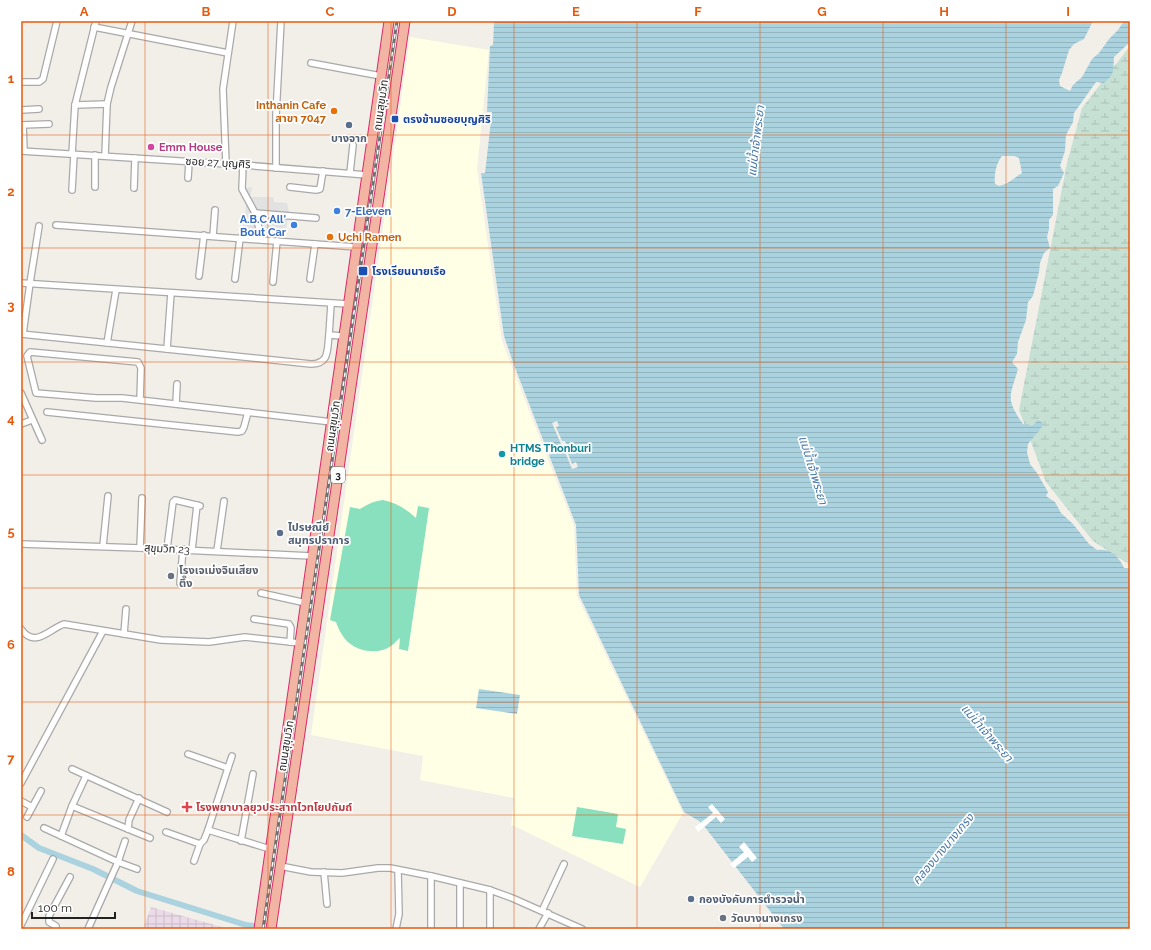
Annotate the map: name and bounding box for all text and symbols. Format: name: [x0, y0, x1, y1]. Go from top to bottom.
text: A: [80, 4, 89, 19]
text: B: [202, 4, 211, 19]
text: C: [326, 4, 335, 19]
text: D: [447, 4, 457, 19]
text: E: [572, 4, 580, 19]
text: F: [694, 4, 702, 19]
text: G: [817, 4, 827, 19]
text: H: [939, 4, 949, 19]
text: I: [1066, 4, 1070, 19]
text: 1: [8, 71, 15, 86]
street label: ถนนสุขุมวิท: [371, 79, 391, 131]
place label: Inthanin Cafe สาขา 7047: [256, 99, 327, 125]
water label: แม่น้ำเจ้าพระยา: [743, 103, 767, 177]
marker: Inthanin Cafe สาขา 7047: [329, 106, 339, 116]
place label: ตรงข้ามซอยบุญศิริ: [403, 113, 491, 126]
marker: ตรงข้ามซอยบุญศิริ: [390, 114, 400, 124]
marker: บางจาก: [344, 120, 354, 130]
place label: บางจาก: [331, 132, 367, 145]
place label: Emm House: [159, 141, 223, 154]
marker: Emm House: [146, 142, 156, 152]
street label: ซอย 27 บุญศิริ: [185, 155, 251, 171]
text: 2: [7, 184, 15, 199]
place label: 7-Eleven: [345, 205, 391, 218]
marker: 7-Eleven: [332, 206, 342, 216]
place label: A.B.C All' Bout Car: [240, 213, 287, 239]
marker: A.B.C All' Bout Car: [289, 220, 299, 230]
place label: Uchi Ramen: [338, 231, 402, 244]
marker: Uchi Ramen: [325, 232, 335, 242]
marker: โรงเรียนนายเรือ: [357, 265, 369, 277]
place label: โรงเรียนนายเรือ: [372, 265, 446, 278]
text: 3: [7, 298, 15, 313]
street label: ถนนสุขุมวิท: [323, 400, 343, 452]
text: 4: [7, 411, 15, 426]
water label: แม่น้ำเจ้าพระยา: [796, 433, 832, 507]
place label: HTMS Thonburi bridge: [510, 442, 591, 468]
marker: HTMS Thonburi bridge: [497, 449, 507, 459]
road number: 3: [331, 467, 345, 483]
place label: ไปรษณีย์ สมุทรปราการ: [288, 521, 350, 547]
text: 5: [7, 524, 15, 539]
marker: ไปรษณีย์ สมุทรปราการ: [275, 528, 285, 538]
street label: สุขุมวิท 23: [144, 541, 190, 557]
place label: โรงเจเม่งจินเสียง ตึ๊ง: [179, 564, 258, 590]
marker: โรงเจเม่งจินเสียง ตึ๊ง: [166, 571, 176, 581]
text: 6: [7, 637, 15, 652]
water label: แม่น้ำเจ้าพระยา: [958, 700, 1018, 765]
street label: ถนนสุขุมวิท: [276, 720, 296, 772]
text: 7: [7, 751, 15, 766]
marker: โรงพยาบาลยุวประสาทไวทโยปถัมถ์: [181, 801, 193, 813]
place label: โรงพยาบาลยุวประสาทไวทโยปถัมถ์: [196, 801, 352, 814]
water label: คลองบางนางเกรง: [909, 810, 977, 887]
text: 8: [7, 864, 15, 879]
place label: กองบังคับการตำรวจน้ำ: [699, 891, 805, 906]
scale bar: [32, 894, 115, 920]
marker: กองบังคับการตำรวจน้ำ: [686, 894, 696, 904]
text: 100 m: [38, 901, 72, 915]
place label: วัดบางนางเกรง: [731, 912, 802, 925]
marker: วัดบางนางเกรง: [718, 913, 728, 923]

